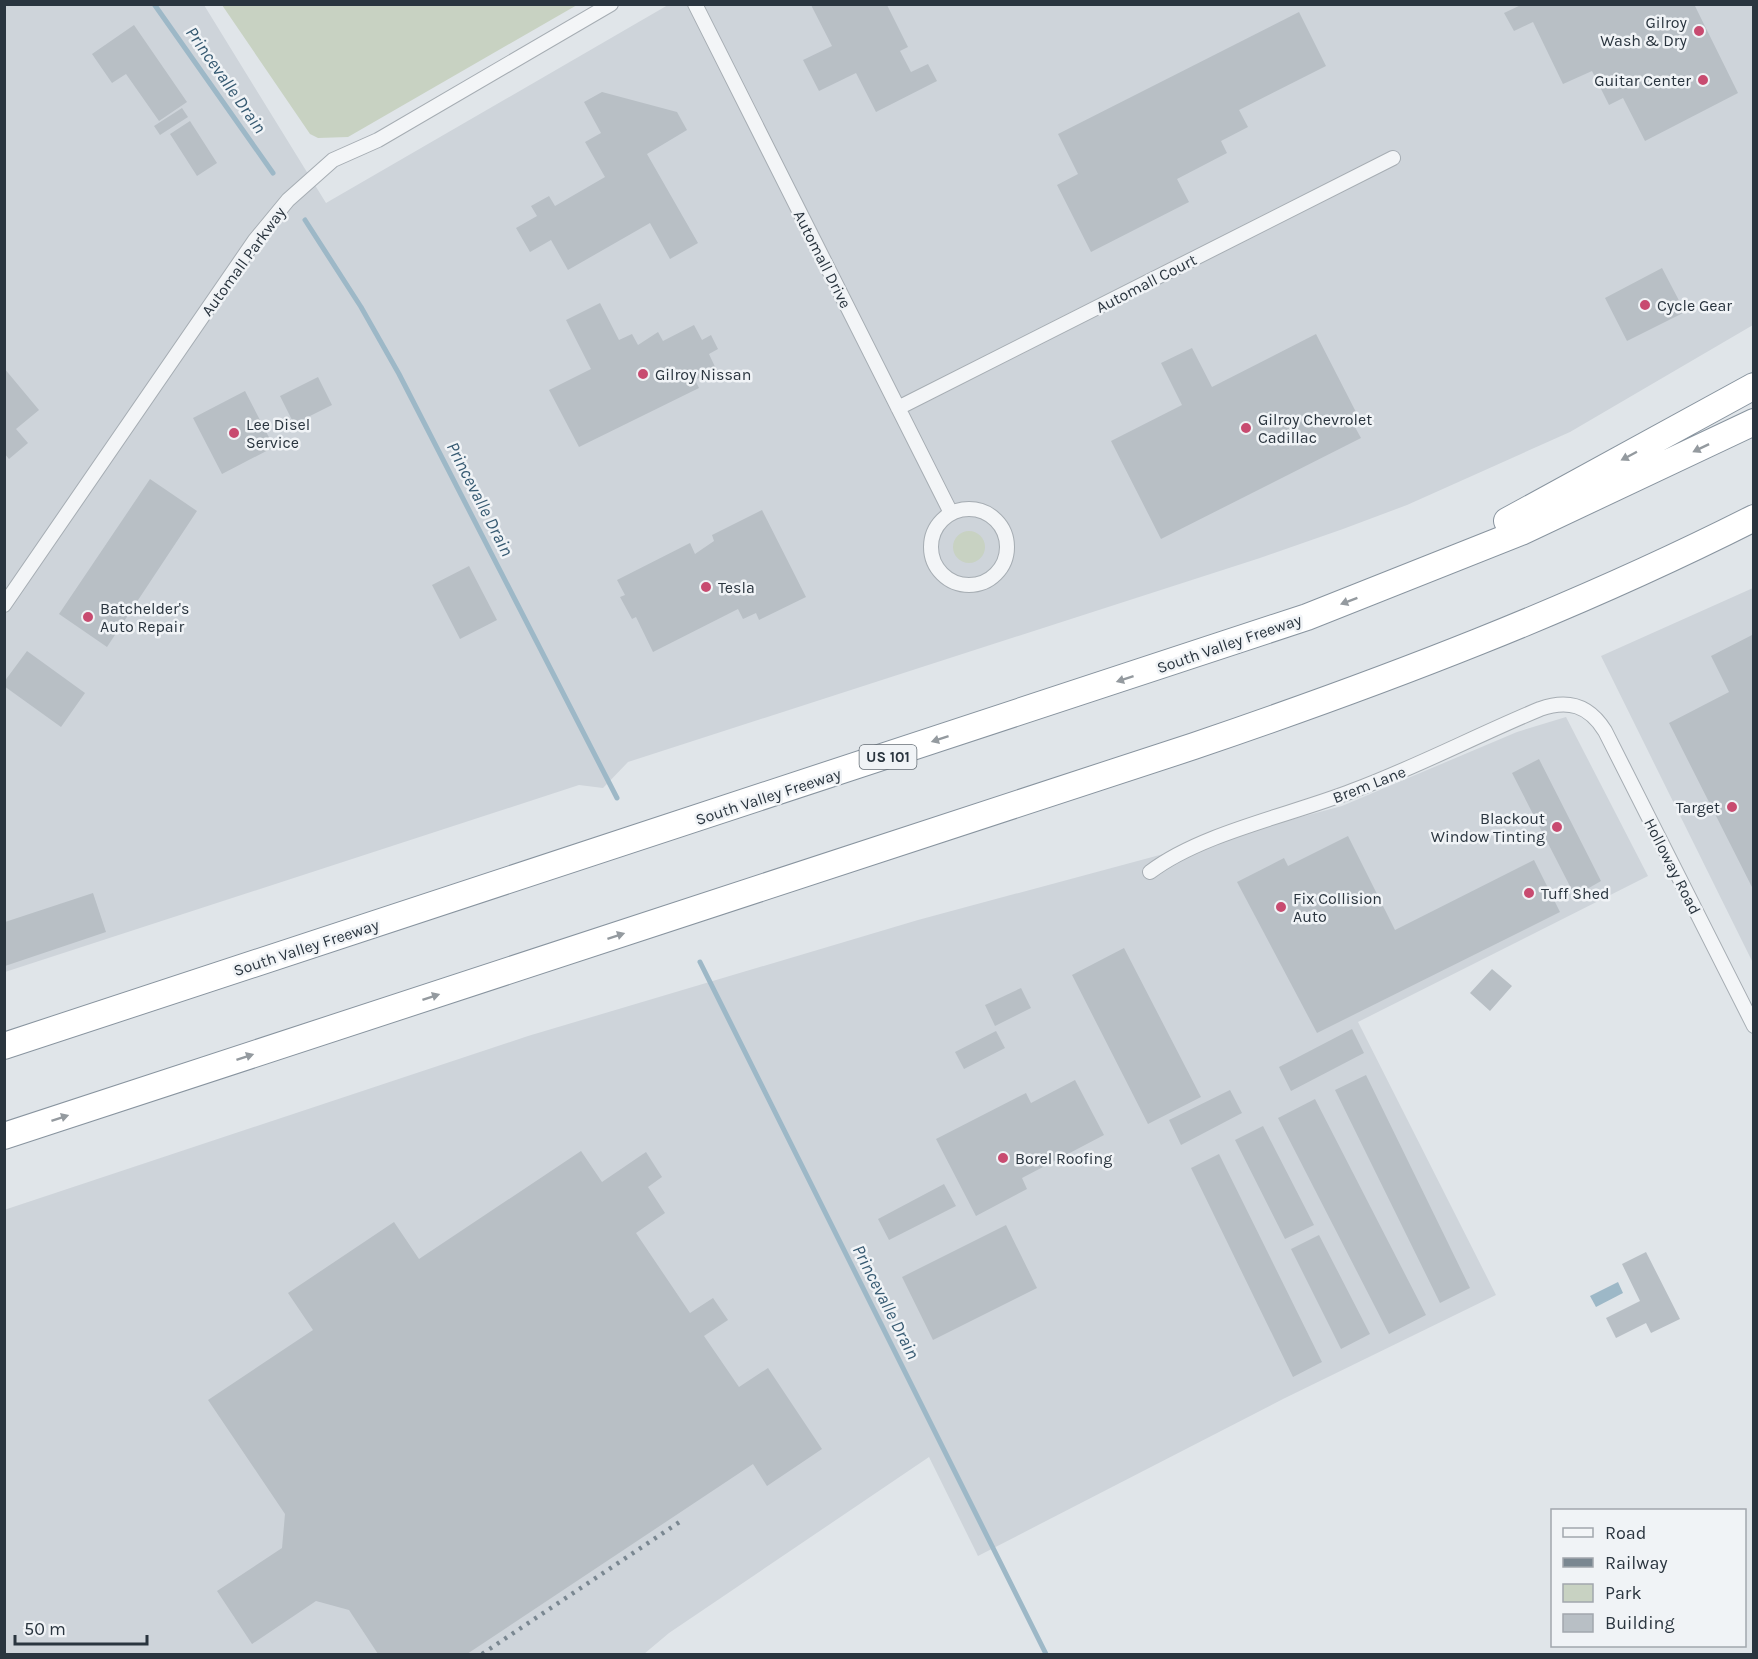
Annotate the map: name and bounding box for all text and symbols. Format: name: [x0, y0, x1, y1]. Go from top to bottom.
place label: Gilroy Wash & Dry: [1600, 13, 1688, 50]
water label: Princevalle Drain: [181, 22, 271, 138]
marker: Gilroy Wash & Dry: [1692, 24, 1706, 38]
place label: Guitar Center: [1594, 71, 1691, 90]
marker: Guitar Center: [1696, 73, 1710, 87]
street label: Automall Parkway: [197, 202, 290, 320]
street label: Automall Drive: [790, 207, 855, 311]
street label: Automall Court: [1093, 250, 1200, 317]
place label: Cycle Gear: [1657, 296, 1732, 315]
marker: Cycle Gear: [1638, 298, 1652, 312]
place label: Gilroy Nissan: [655, 365, 751, 384]
marker: Gilroy Nissan: [636, 367, 650, 381]
place label: Gilroy Chevrolet Cadillac: [1258, 410, 1372, 447]
place label: Lee Disel Service: [246, 415, 310, 452]
marker: Gilroy Chevrolet Cadillac: [1239, 421, 1253, 435]
marker: Lee Disel Service: [227, 426, 241, 440]
water label: Princevalle Drain: [442, 438, 518, 560]
one-way arrow: [1693, 443, 1710, 452]
one-way arrow: [1621, 451, 1638, 461]
place label: Tesla: [718, 578, 755, 597]
marker: Tesla: [699, 580, 713, 594]
one-way arrow: [1340, 596, 1358, 606]
place label: Batchelder's Auto Repair: [100, 599, 189, 636]
marker: Batchelder's Auto Repair: [81, 610, 95, 624]
street label: South Valley Freeway: [1154, 610, 1305, 677]
one-way arrow: [1116, 674, 1134, 684]
one-way arrow: [931, 735, 949, 745]
road number: US 101: [860, 745, 916, 769]
street label: Brem Lane: [1330, 762, 1408, 807]
street label: South Valley Freeway: [693, 764, 844, 829]
place label: Target: [1676, 798, 1720, 817]
marker: Target: [1725, 800, 1739, 814]
place label: Blackout Window Tinting: [1431, 809, 1545, 846]
street label: Holloway Road: [1640, 815, 1705, 918]
marker: Blackout Window Tinting: [1550, 820, 1564, 834]
place label: Tuff Shed: [1541, 884, 1609, 903]
marker: Tuff Shed: [1522, 886, 1536, 900]
place label: Fix Collision Auto: [1293, 889, 1382, 926]
marker: Fix Collision Auto: [1274, 900, 1288, 914]
street label: South Valley Freeway: [231, 915, 382, 980]
one-way arrow: [607, 931, 625, 940]
one-way arrow: [422, 991, 440, 1001]
one-way arrow: [236, 1052, 254, 1062]
one-way arrow: [51, 1113, 69, 1122]
place label: Borel Roofing: [1015, 1149, 1112, 1168]
marker: Borel Roofing: [996, 1151, 1010, 1165]
water label: Princevalle Drain: [848, 1241, 924, 1363]
legend: [1551, 1509, 1746, 1647]
text: Road: [1605, 1522, 1646, 1544]
text: Railway: [1605, 1552, 1668, 1574]
text: Park: [1605, 1582, 1642, 1604]
scale bar: [15, 1608, 147, 1646]
text: Building: [1605, 1612, 1675, 1634]
text: 50 m: [24, 1618, 66, 1640]

